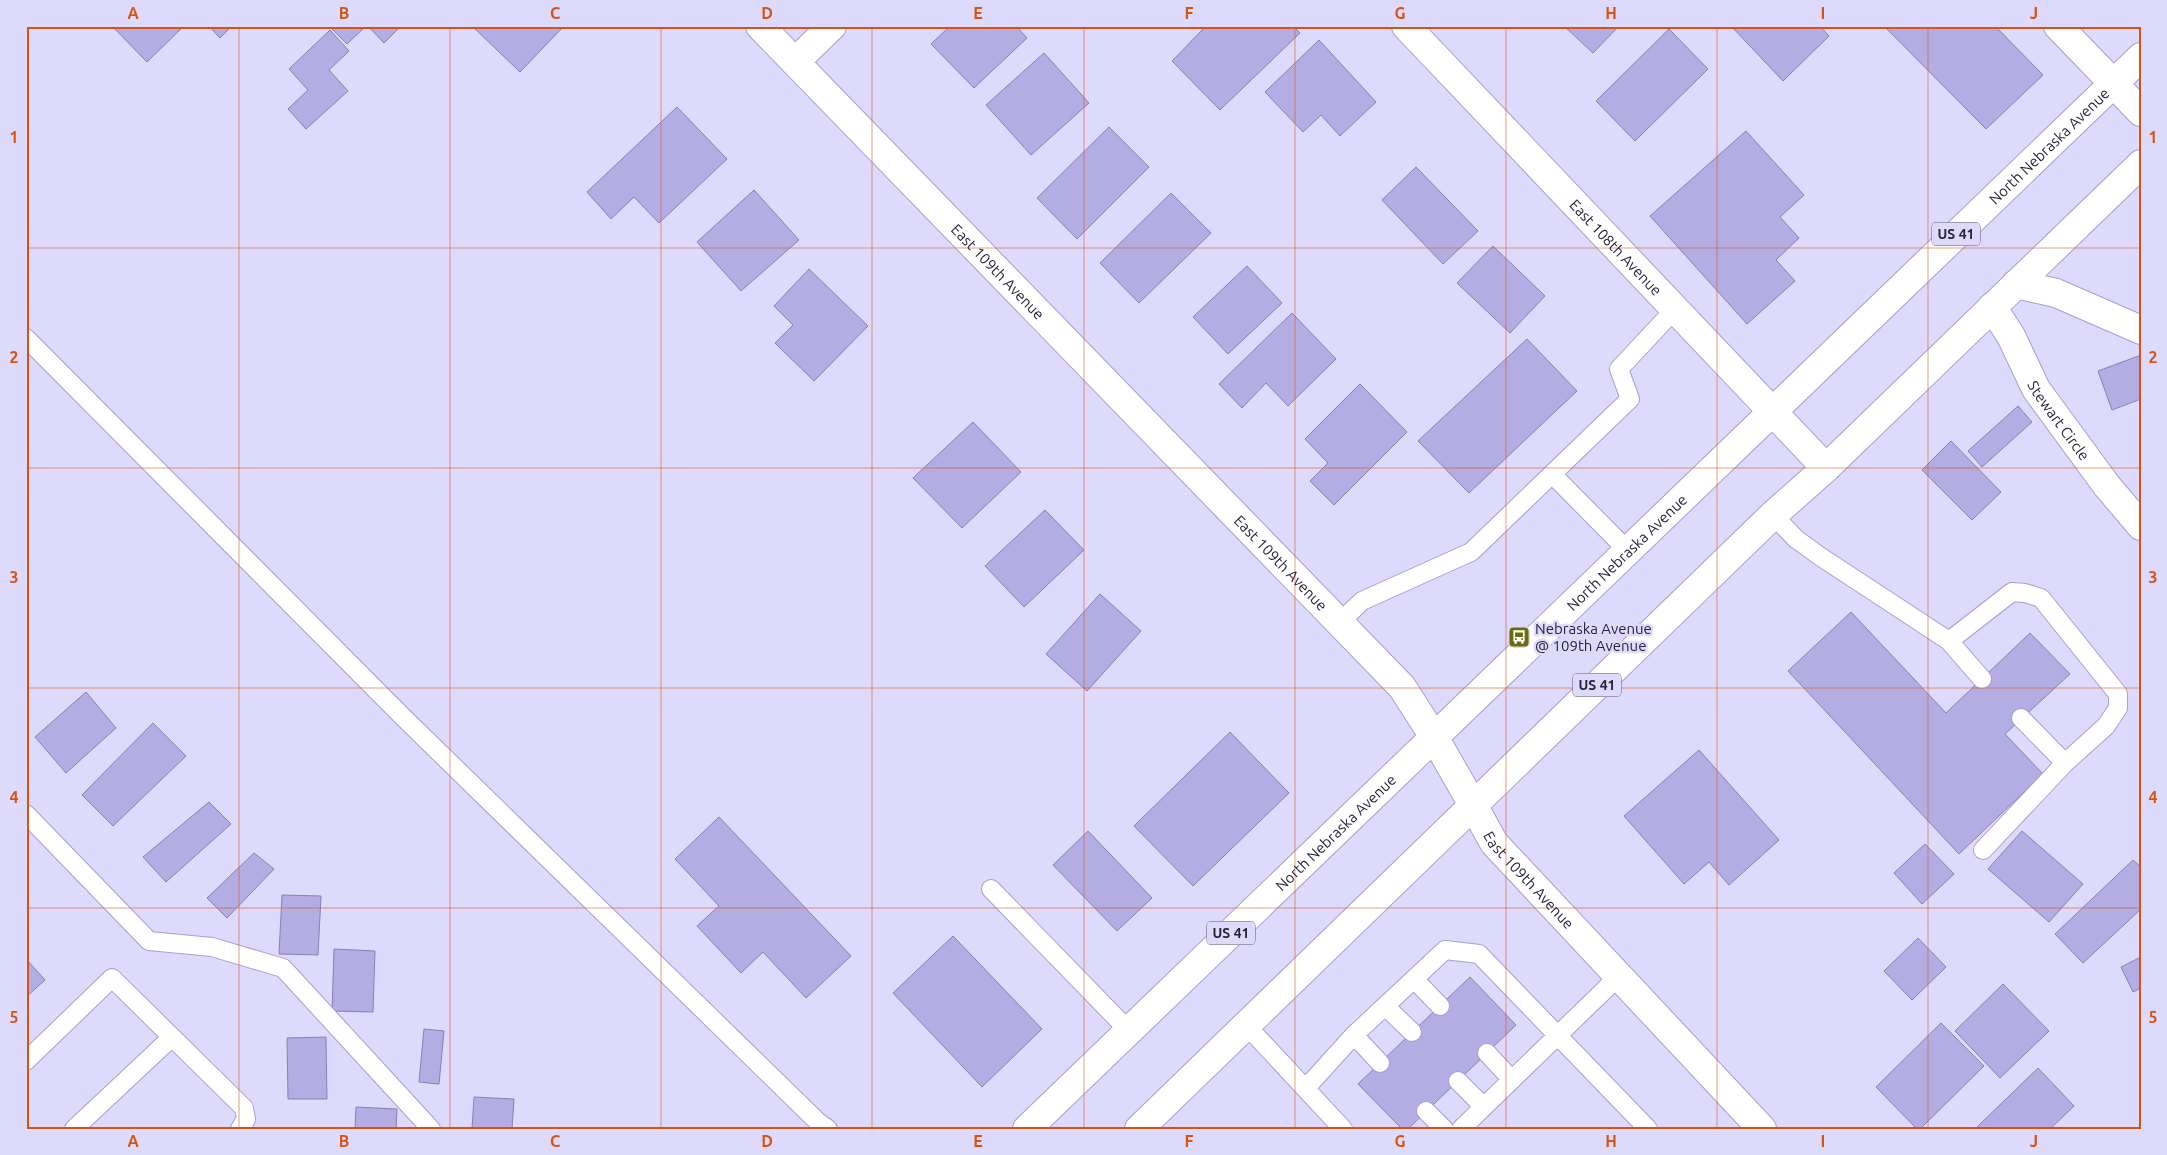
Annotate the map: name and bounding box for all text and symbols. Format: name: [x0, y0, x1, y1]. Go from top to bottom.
text: A: [127, 4, 139, 22]
text: B: [339, 4, 349, 22]
text: C: [550, 4, 560, 22]
text: D: [761, 4, 773, 22]
text: E: [973, 4, 983, 22]
text: F: [1185, 4, 1194, 22]
text: G: [1394, 4, 1406, 22]
text: H: [1605, 4, 1617, 22]
text: I: [1821, 4, 1825, 22]
text: J: [2030, 4, 2038, 22]
street label: North Nebraska Avenue: [1985, 84, 2112, 207]
text: 1: [9, 128, 19, 146]
text: 1: [2148, 128, 2158, 146]
street label: East 108th Avenue: [1567, 196, 1666, 299]
street label: East 109th Avenue: [948, 220, 1048, 322]
road number: US 41: [1932, 222, 1980, 245]
text: 2: [9, 348, 19, 366]
text: 2: [2148, 348, 2158, 366]
street label: Stewart Circle: [2025, 378, 2094, 463]
street label: North Nebraska Avenue: [1563, 490, 1690, 614]
street label: East 109th Avenue: [1231, 511, 1331, 614]
text: 3: [9, 568, 19, 586]
text: 3: [2148, 568, 2158, 586]
place label: Nebraska Avenue @ 109th Avenue: [1535, 620, 1652, 654]
bus stop icon: Nebraska Avenue @ 109th Avenue: [1507, 625, 1531, 649]
road number: US 41: [1573, 674, 1621, 696]
street label: North Nebraska Avenue: [1272, 771, 1399, 894]
text: 4: [9, 788, 19, 806]
text: 4: [2148, 788, 2158, 806]
street label: East 109th Avenue: [1481, 828, 1578, 932]
road number: US 41: [1207, 921, 1255, 944]
text: 5: [9, 1008, 19, 1026]
text: 5: [2148, 1008, 2158, 1026]
text: A: [127, 1132, 139, 1150]
text: B: [339, 1132, 349, 1150]
text: C: [550, 1132, 560, 1150]
text: D: [761, 1132, 773, 1150]
text: E: [973, 1132, 983, 1150]
text: F: [1185, 1132, 1194, 1150]
text: G: [1394, 1132, 1406, 1150]
text: H: [1605, 1132, 1617, 1150]
text: I: [1821, 1132, 1825, 1150]
text: J: [2030, 1132, 2038, 1150]

